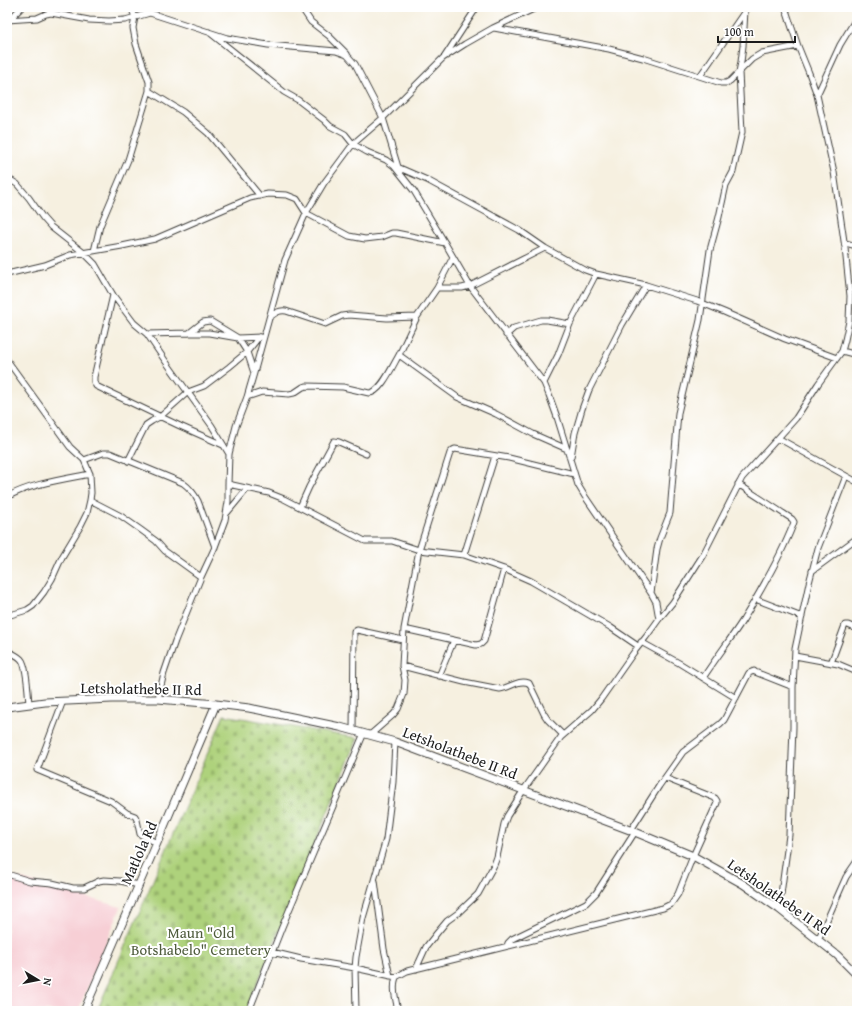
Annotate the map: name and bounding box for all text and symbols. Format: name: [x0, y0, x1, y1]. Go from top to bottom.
scale bar: [718, 18, 795, 44]
text: 100 m: [724, 23, 754, 40]
street label: Letsholathebe II Rd: [80, 677, 202, 700]
street label: Letsholathebe II Rd: [400, 721, 520, 784]
street label: Matlola Rd: [115, 818, 162, 888]
street label: Letsholathebe II Rd: [724, 853, 835, 940]
park label: Maun "Old Botshabelo" Cemetery: [131, 922, 272, 960]
north arrow: [18, 960, 58, 1000]
text: N: [39, 977, 56, 987]

